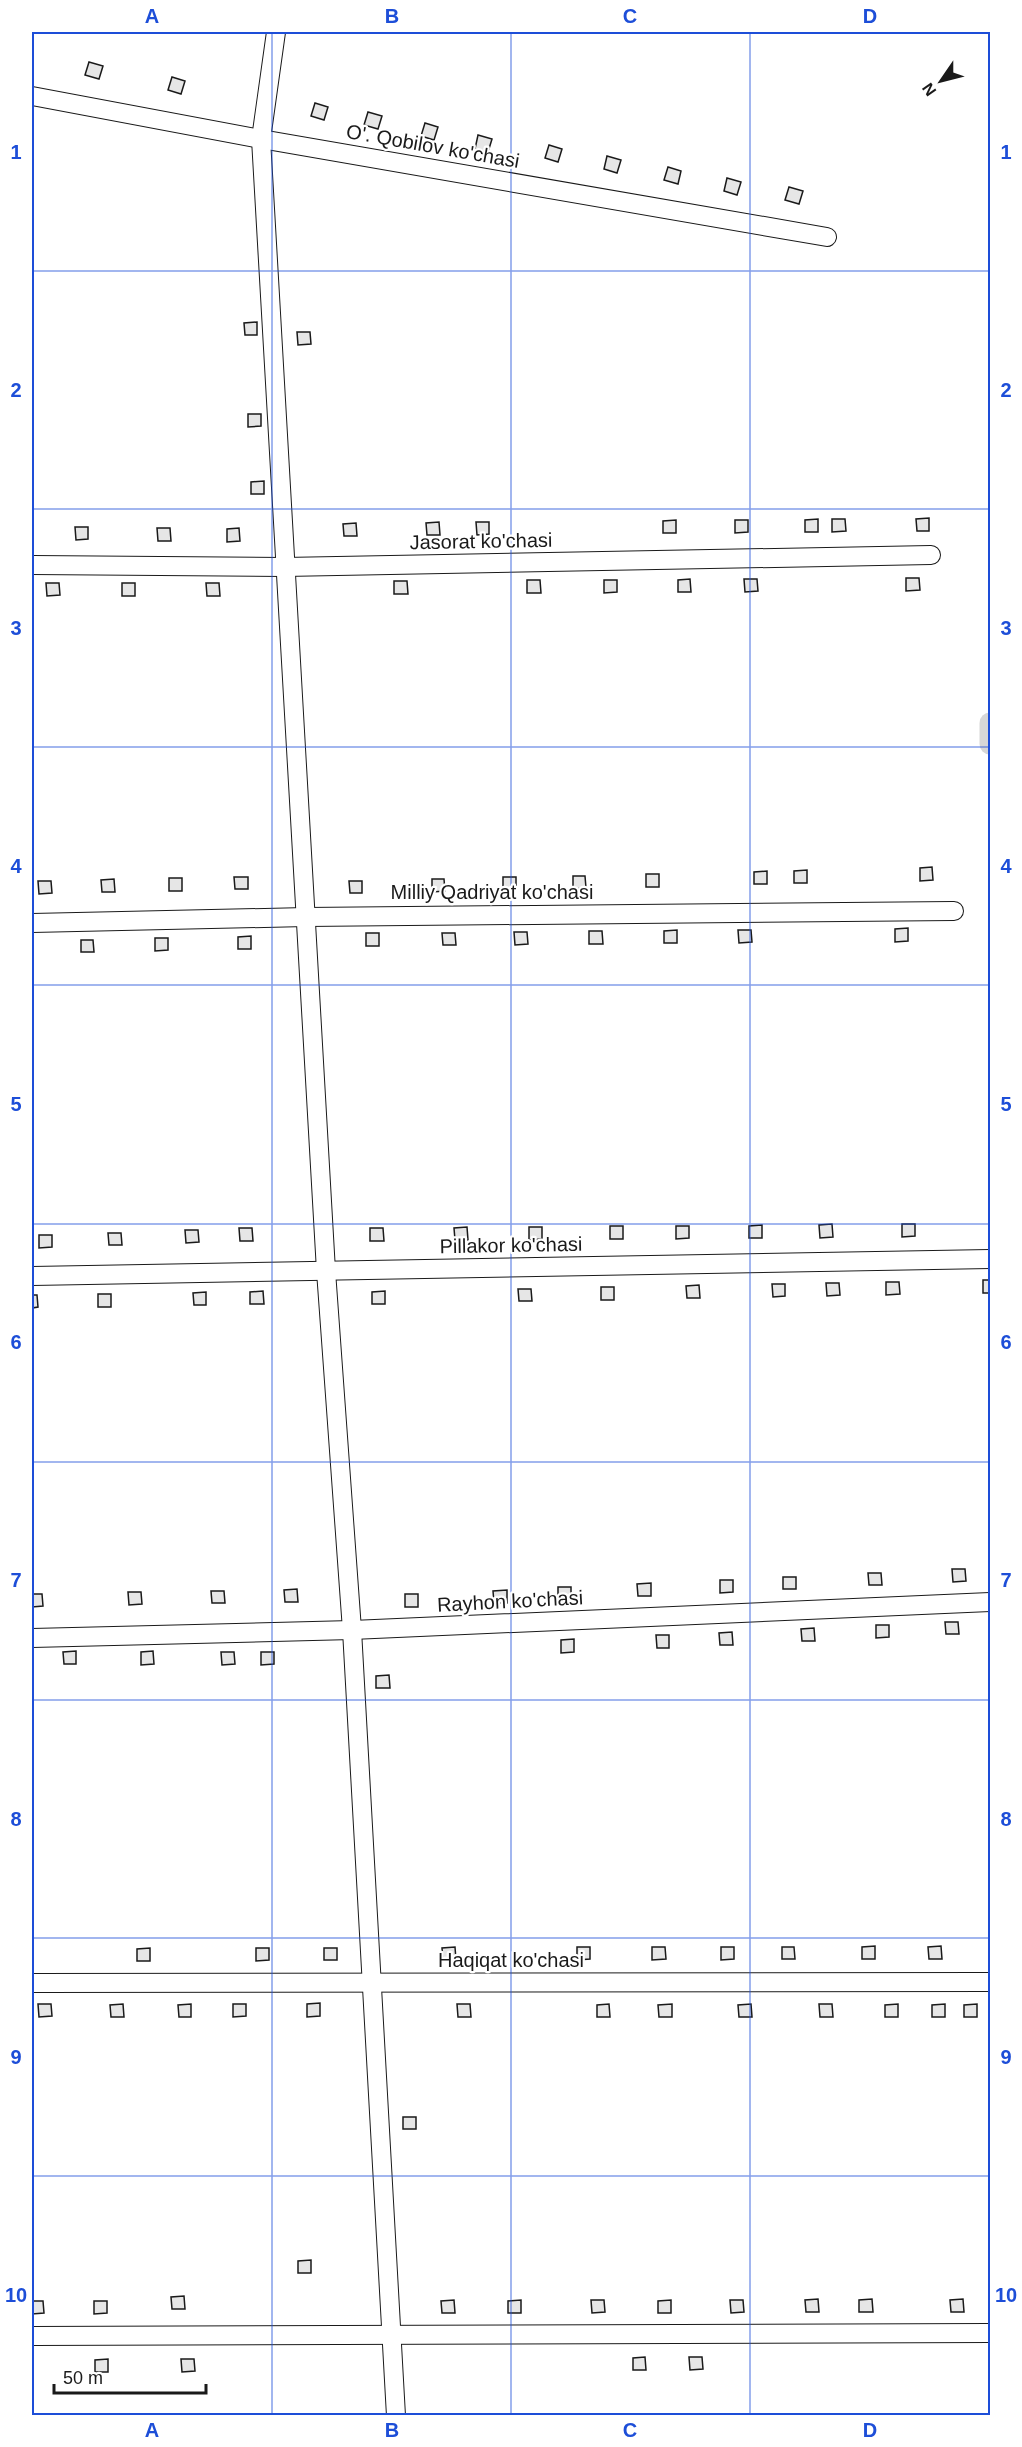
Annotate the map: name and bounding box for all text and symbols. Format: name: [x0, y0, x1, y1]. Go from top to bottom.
text: A: [145, 5, 159, 27]
text: B: [385, 5, 399, 27]
text: C: [623, 5, 637, 27]
text: D: [863, 5, 877, 27]
north arrow: [911, 51, 971, 111]
text: N: [919, 80, 939, 99]
street label: O'. Qobilov ko'chasi: [345, 120, 521, 172]
text: 1: [10, 141, 22, 163]
text: 1: [1000, 141, 1012, 163]
text: 2: [10, 379, 22, 401]
text: 2: [1000, 379, 1012, 401]
street label: Jasorat ko'chasi: [409, 529, 553, 553]
text: 3: [10, 617, 22, 639]
text: 3: [1000, 617, 1012, 639]
text: 4: [10, 855, 22, 877]
text: 4: [1000, 855, 1012, 877]
street label: Milliy Qadriyat ko'chasi: [391, 881, 593, 903]
text: 5: [10, 1093, 22, 1115]
text: 5: [1000, 1093, 1012, 1115]
street label: Pillakor ko'chasi: [439, 1233, 583, 1257]
text: 6: [10, 1331, 22, 1353]
text: 6: [1000, 1331, 1012, 1353]
text: 7: [10, 1569, 22, 1591]
text: 7: [1000, 1569, 1012, 1591]
street label: Rayhon ko'chasi: [436, 1586, 584, 1616]
text: 8: [10, 1808, 22, 1830]
text: 8: [1000, 1808, 1012, 1830]
street label: Haqiqat ko'chasi: [438, 1949, 584, 1971]
text: 9: [10, 2046, 22, 2068]
text: 9: [1000, 2046, 1012, 2068]
text: 10: [5, 2284, 27, 2306]
text: 10: [995, 2284, 1017, 2306]
scale bar: [54, 2357, 206, 2395]
text: 50 m: [63, 2368, 103, 2388]
text: A: [145, 2419, 159, 2441]
text: B: [385, 2419, 399, 2441]
text: C: [623, 2419, 637, 2441]
text: D: [863, 2419, 877, 2441]

